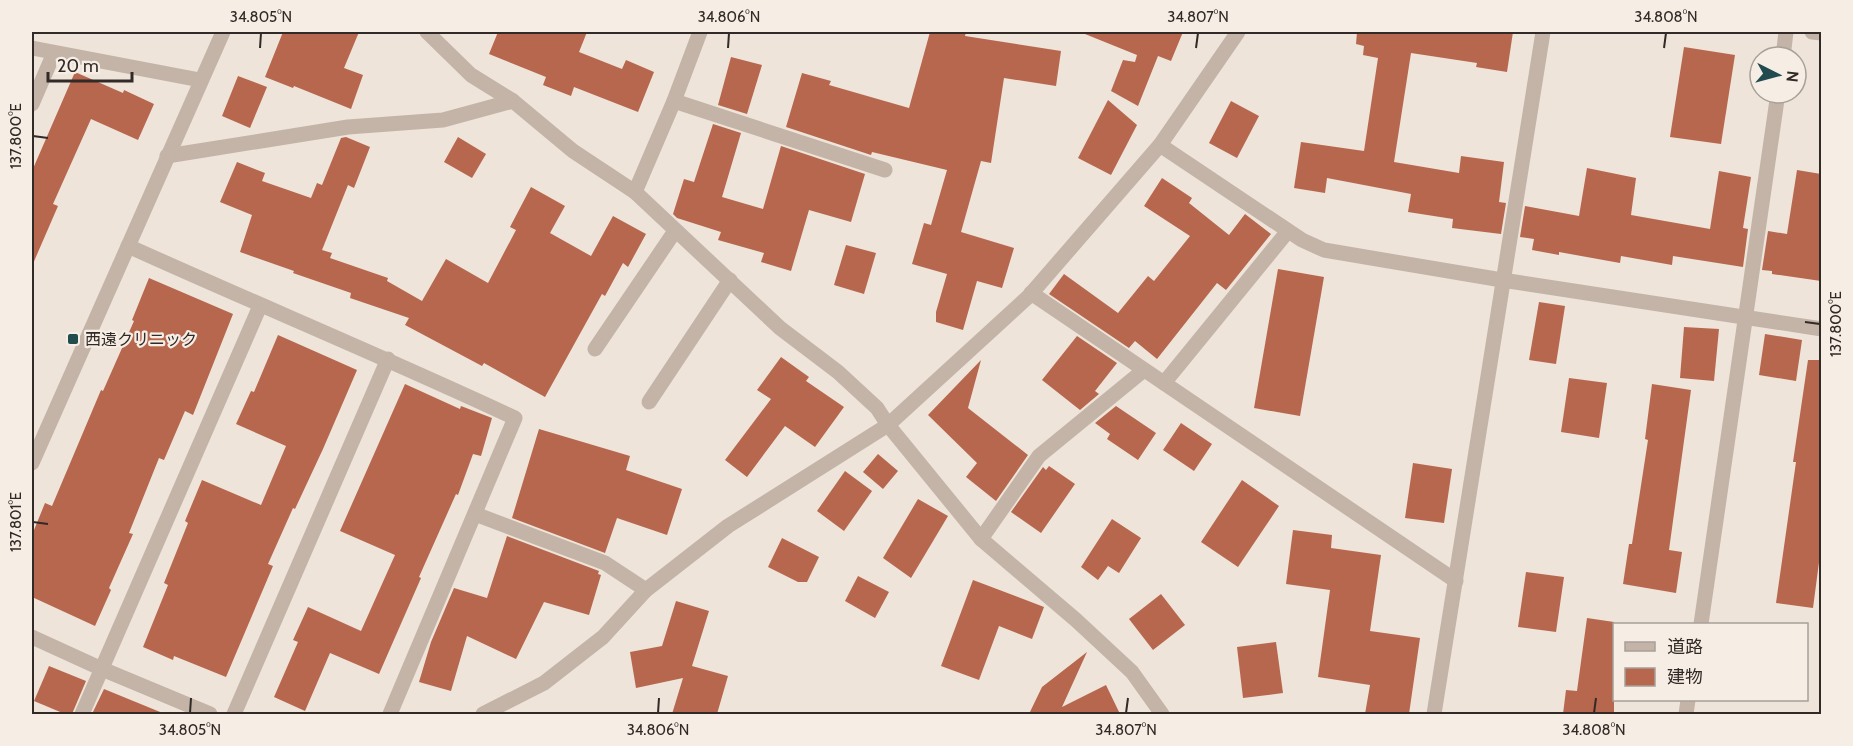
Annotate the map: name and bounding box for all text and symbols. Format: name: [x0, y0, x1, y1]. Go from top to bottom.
text: 34.805°N: [230, 8, 292, 26]
text: 34.806°N: [698, 8, 760, 26]
text: 34.807°N: [1167, 8, 1229, 26]
text: 34.808°N: [1634, 8, 1698, 26]
scale bar: [48, 45, 132, 83]
north arrow: [1748, 45, 1808, 105]
text: 20 m: [57, 55, 99, 77]
text: N: [1782, 70, 1802, 83]
text: 137.800°E: [7, 103, 25, 169]
text: 137.800°E: [1827, 291, 1845, 357]
place label: 西遠クリニック: [85, 330, 197, 349]
marker: 西遠クリニック: [66, 332, 80, 346]
text: 137.801°E: [7, 492, 25, 552]
legend: [1613, 623, 1808, 701]
text: 道路: [1667, 636, 1703, 658]
text: 建物: [1667, 666, 1703, 688]
text: 34.805°N: [159, 721, 221, 739]
text: 34.806°N: [627, 721, 689, 739]
text: 34.807°N: [1095, 721, 1157, 739]
text: 34.808°N: [1562, 721, 1626, 739]

